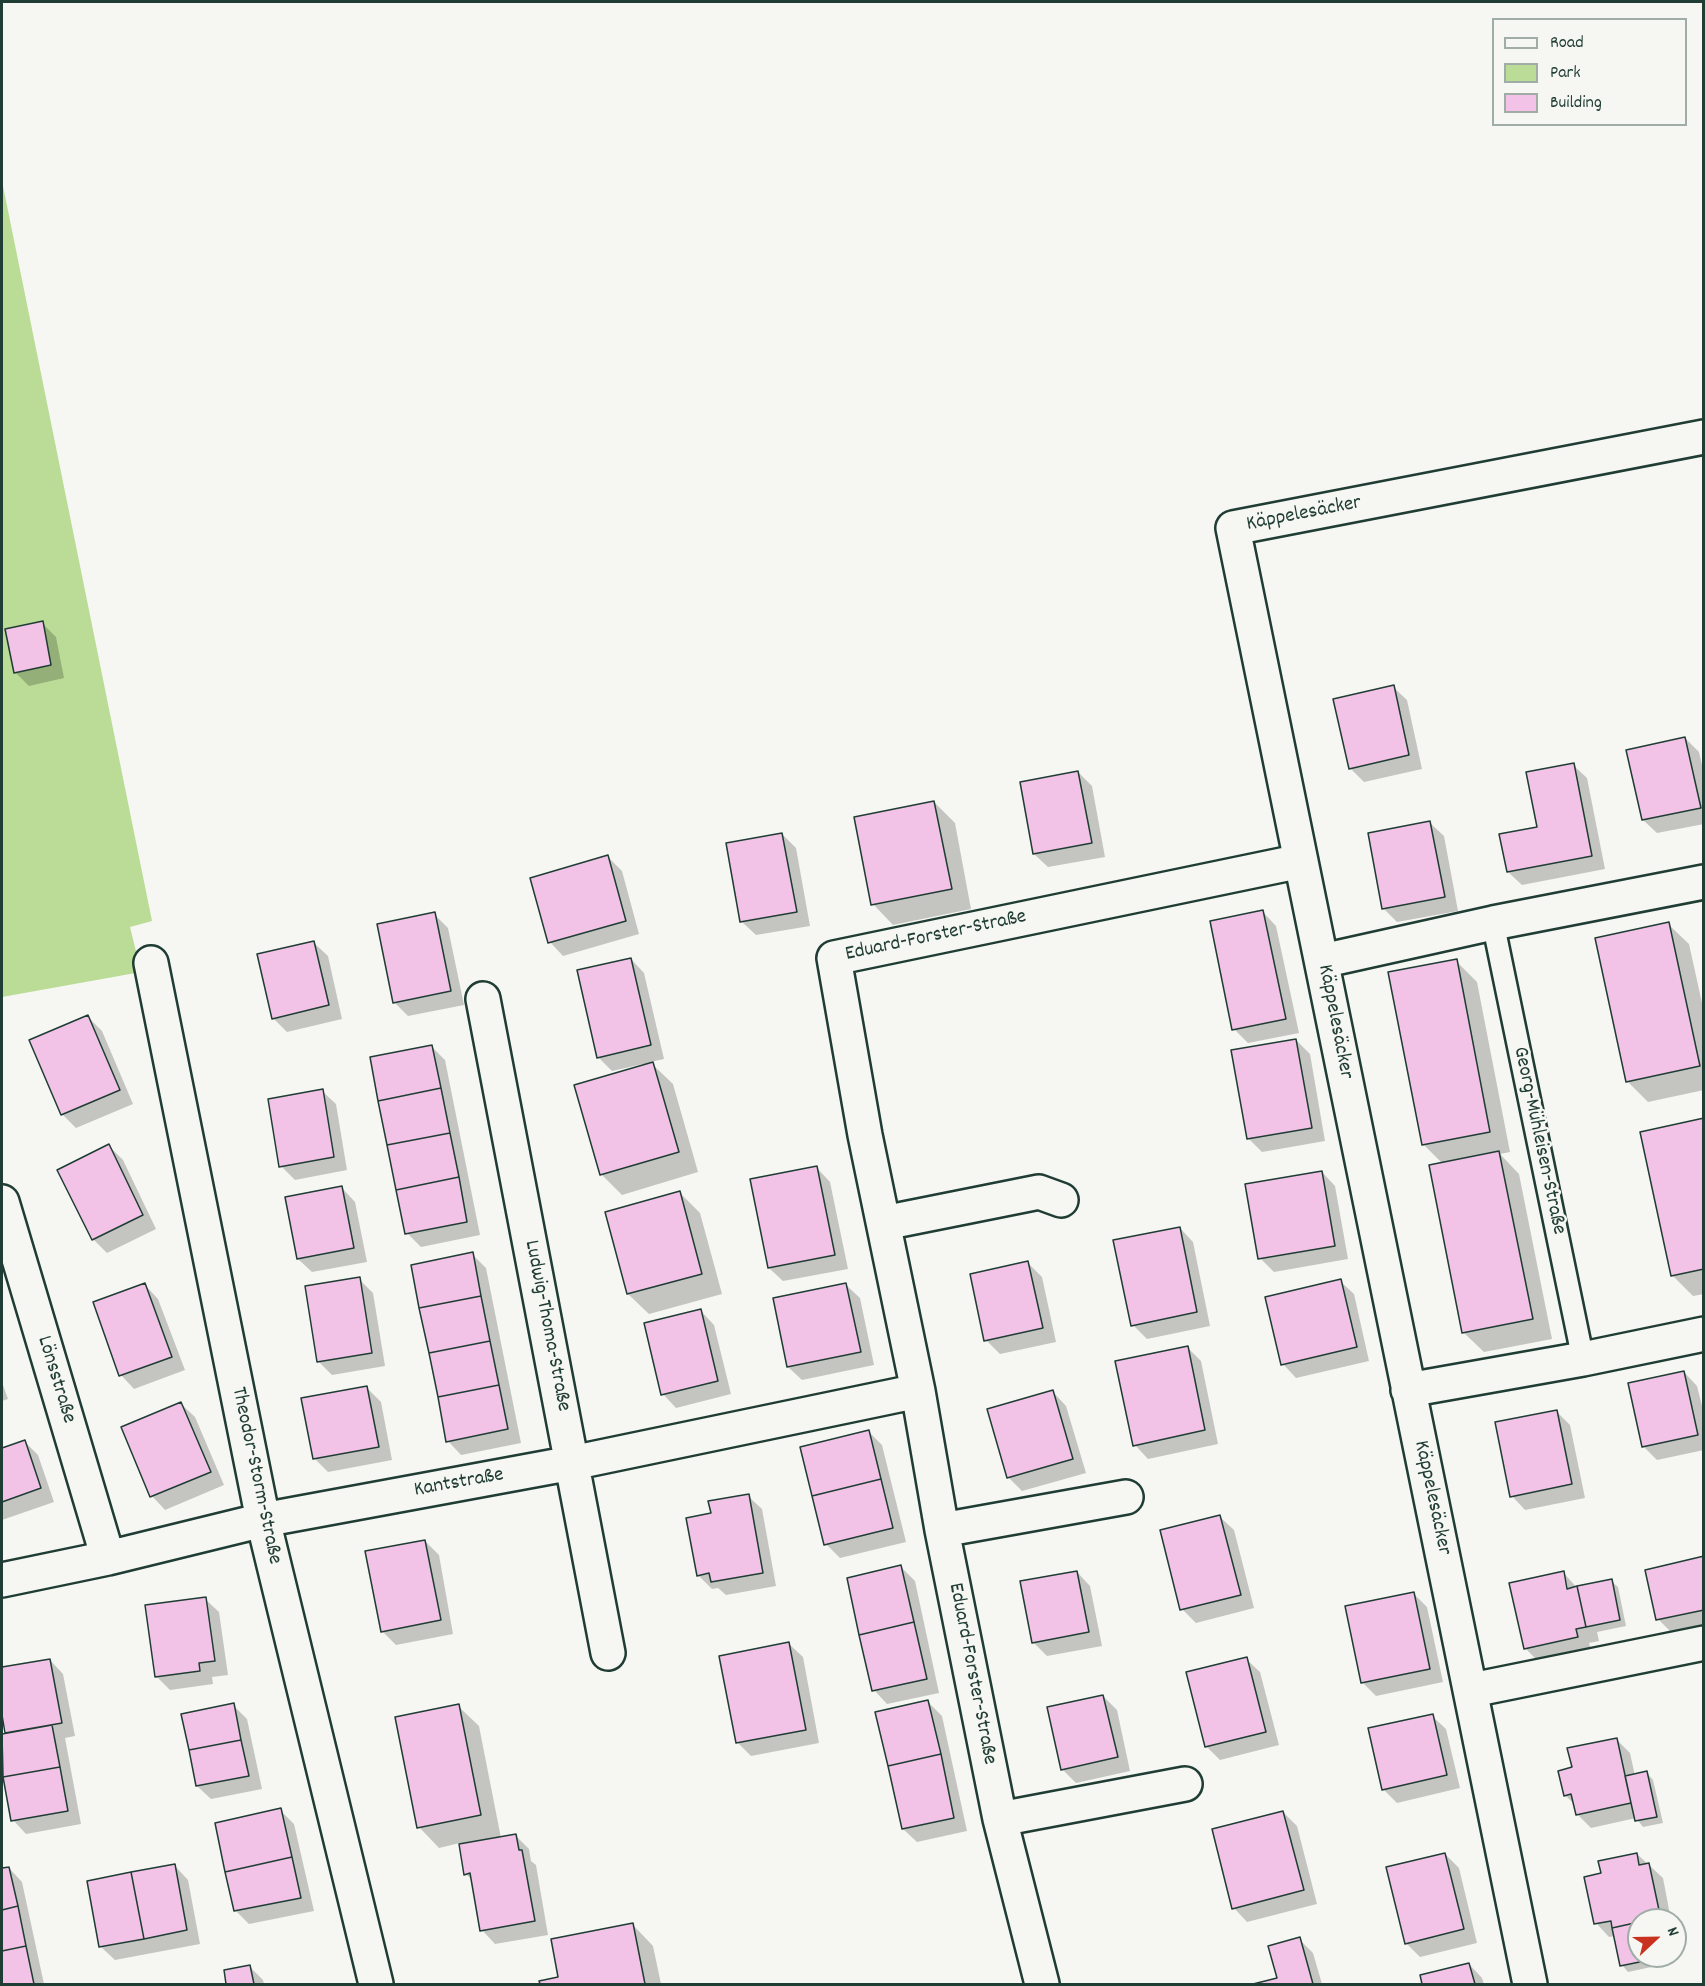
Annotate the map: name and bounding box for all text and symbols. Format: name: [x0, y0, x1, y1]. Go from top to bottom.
legend: [1492, 18, 1687, 126]
text: Road: [1550, 31, 1584, 56]
text: Park: [1550, 61, 1581, 86]
text: Building: [1550, 91, 1602, 116]
street label: Käppelesäcker: [1244, 492, 1364, 538]
street label: Eduard-Forster-Straße: [843, 906, 1029, 968]
street label: Käppelesäcker: [1311, 962, 1357, 1082]
street label: Georg-Mühleisen-Straße: [1506, 1045, 1570, 1237]
street label: Ludwig-Thoma-Straße: [517, 1238, 575, 1414]
street label: Lönsstraße: [30, 1333, 80, 1427]
street label: Theodor-Storm-Straße: [224, 1385, 286, 1567]
street label: Käppelesäcker: [1407, 1438, 1455, 1558]
street label: Kantstraße: [412, 1464, 506, 1504]
street label: Eduard-Forster-Straße: [941, 1581, 1001, 1767]
north arrow: [1627, 1908, 1687, 1968]
text: N: [1660, 1924, 1684, 1940]

